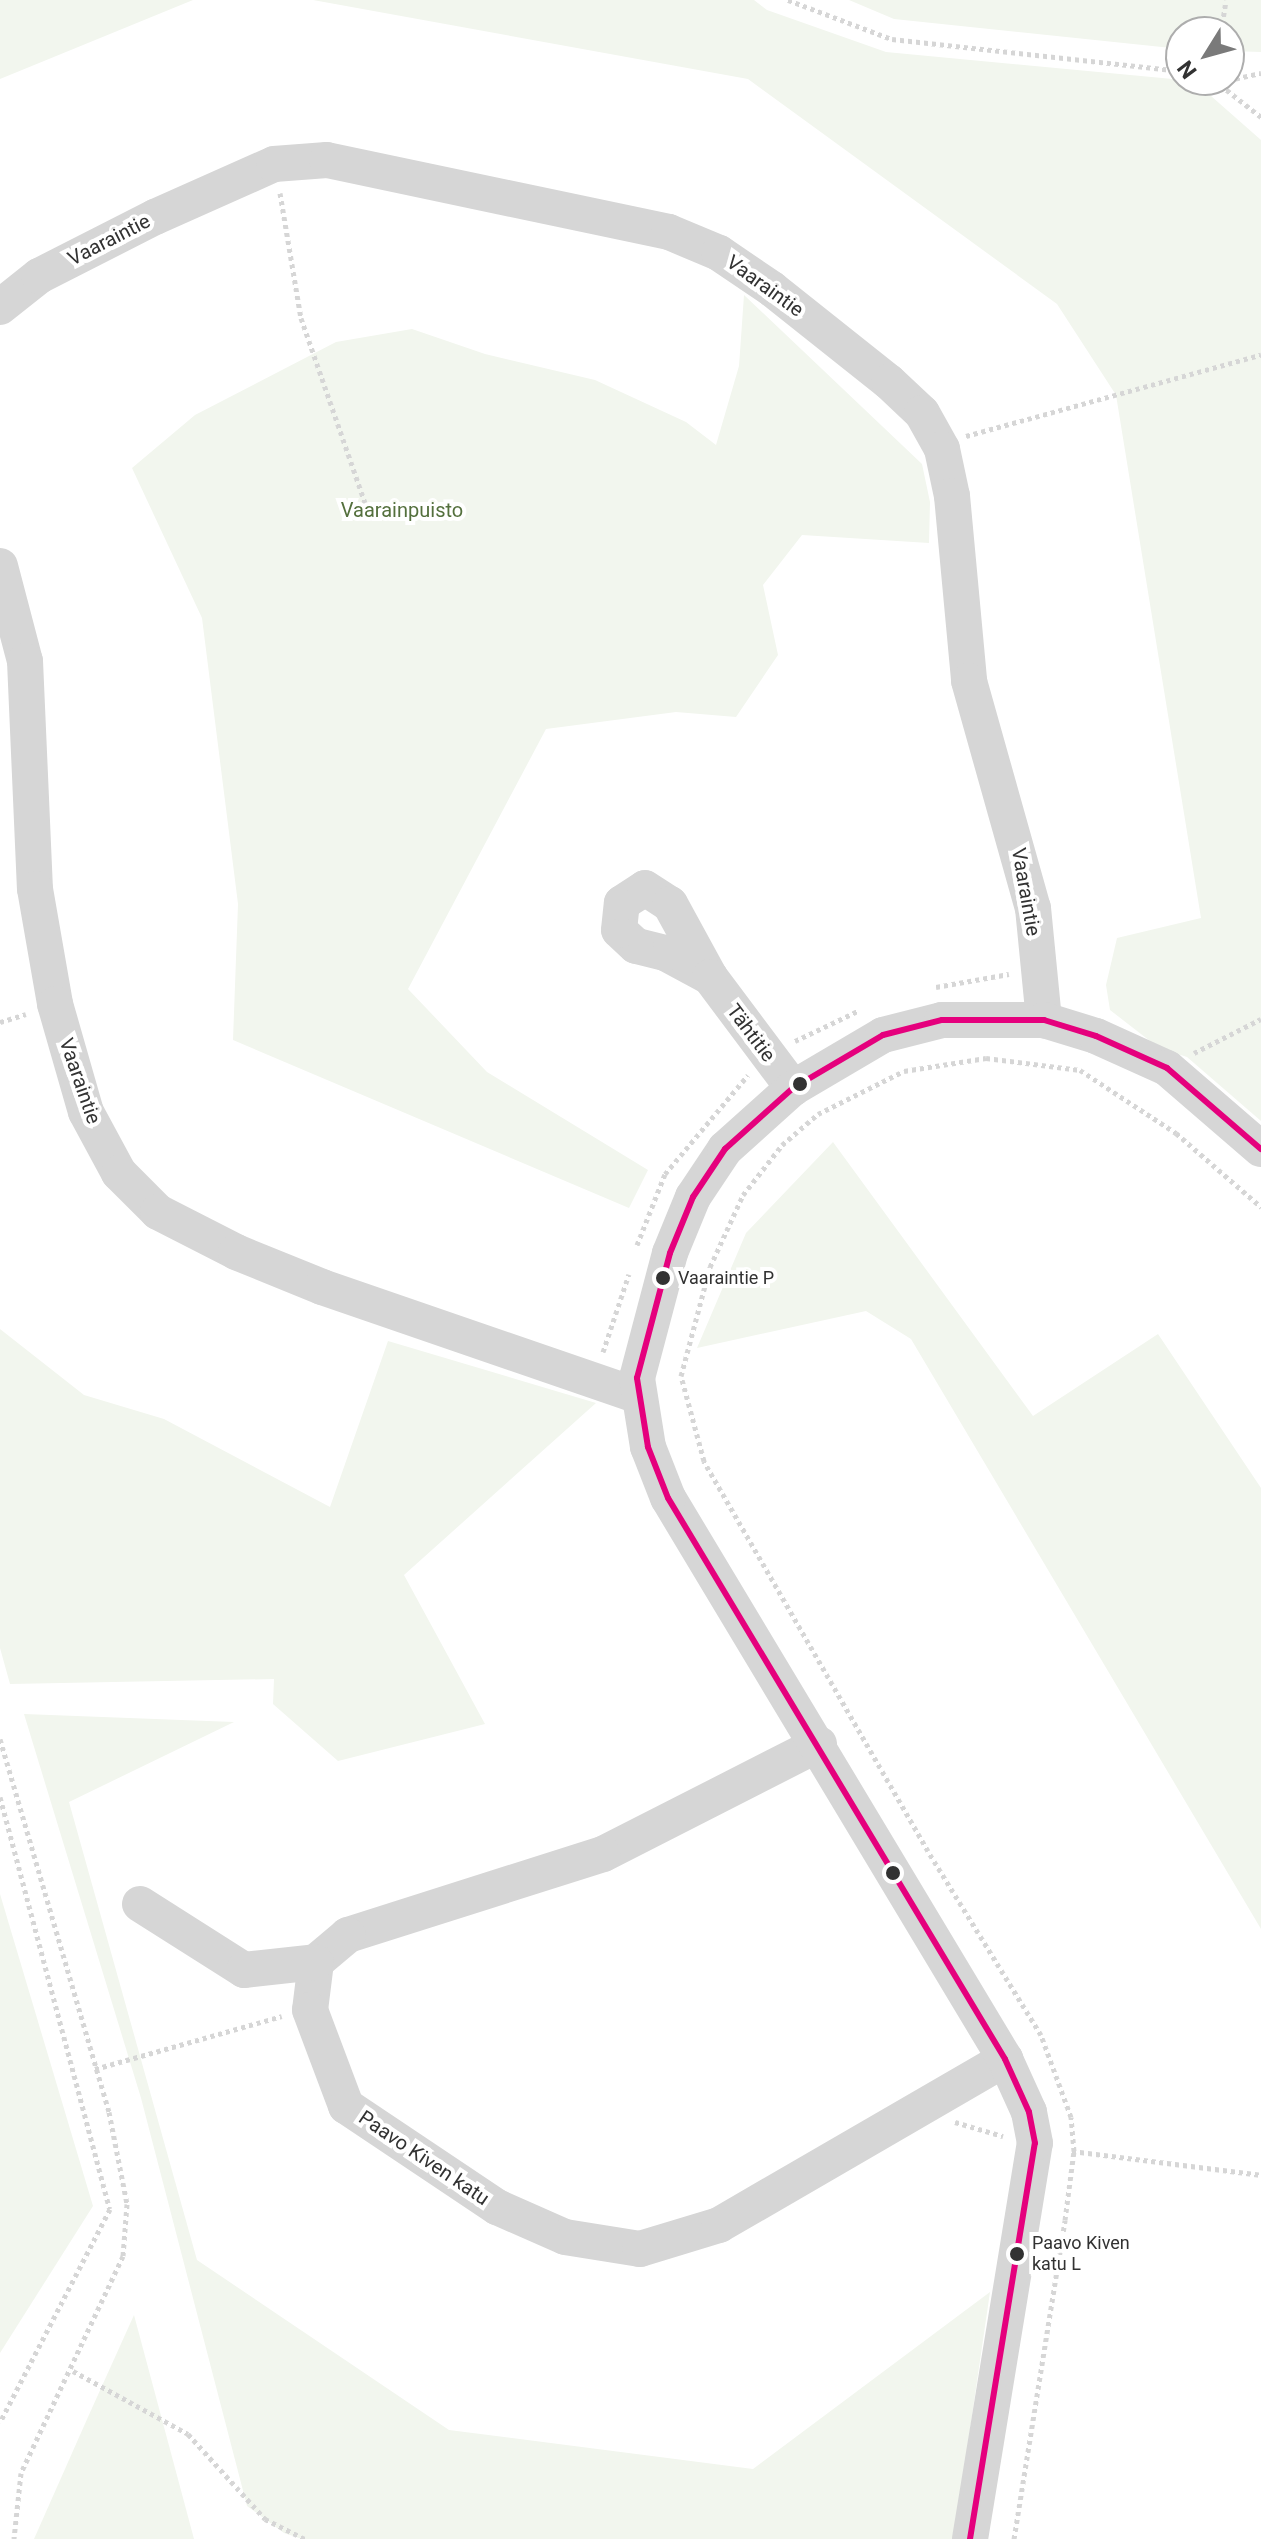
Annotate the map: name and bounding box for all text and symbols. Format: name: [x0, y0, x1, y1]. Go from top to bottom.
north arrow: [1165, 16, 1245, 96]
text: N: [1172, 56, 1202, 83]
street label: Vaaraintie: [64, 209, 154, 271]
street label: Vaaraintie: [722, 250, 808, 322]
park label: Vaarainpuisto: [341, 498, 463, 522]
street label: Vaaraintie: [1006, 846, 1046, 938]
street label: Tähtitie: [722, 999, 780, 1067]
street label: Vaaraintie: [54, 1035, 106, 1127]
unlabelled marker: [792, 1076, 808, 1092]
place label: Vaaraintie P: [678, 1267, 774, 1289]
marker: Vaaraintie P: [655, 1270, 671, 1286]
unlabelled marker: [885, 1865, 901, 1881]
street label: Paavo Kiven katu: [354, 2105, 494, 2211]
place label: Paavo Kiven katu L: [1032, 2233, 1130, 2276]
marker: Paavo Kiven katu L: [1009, 2246, 1025, 2262]

